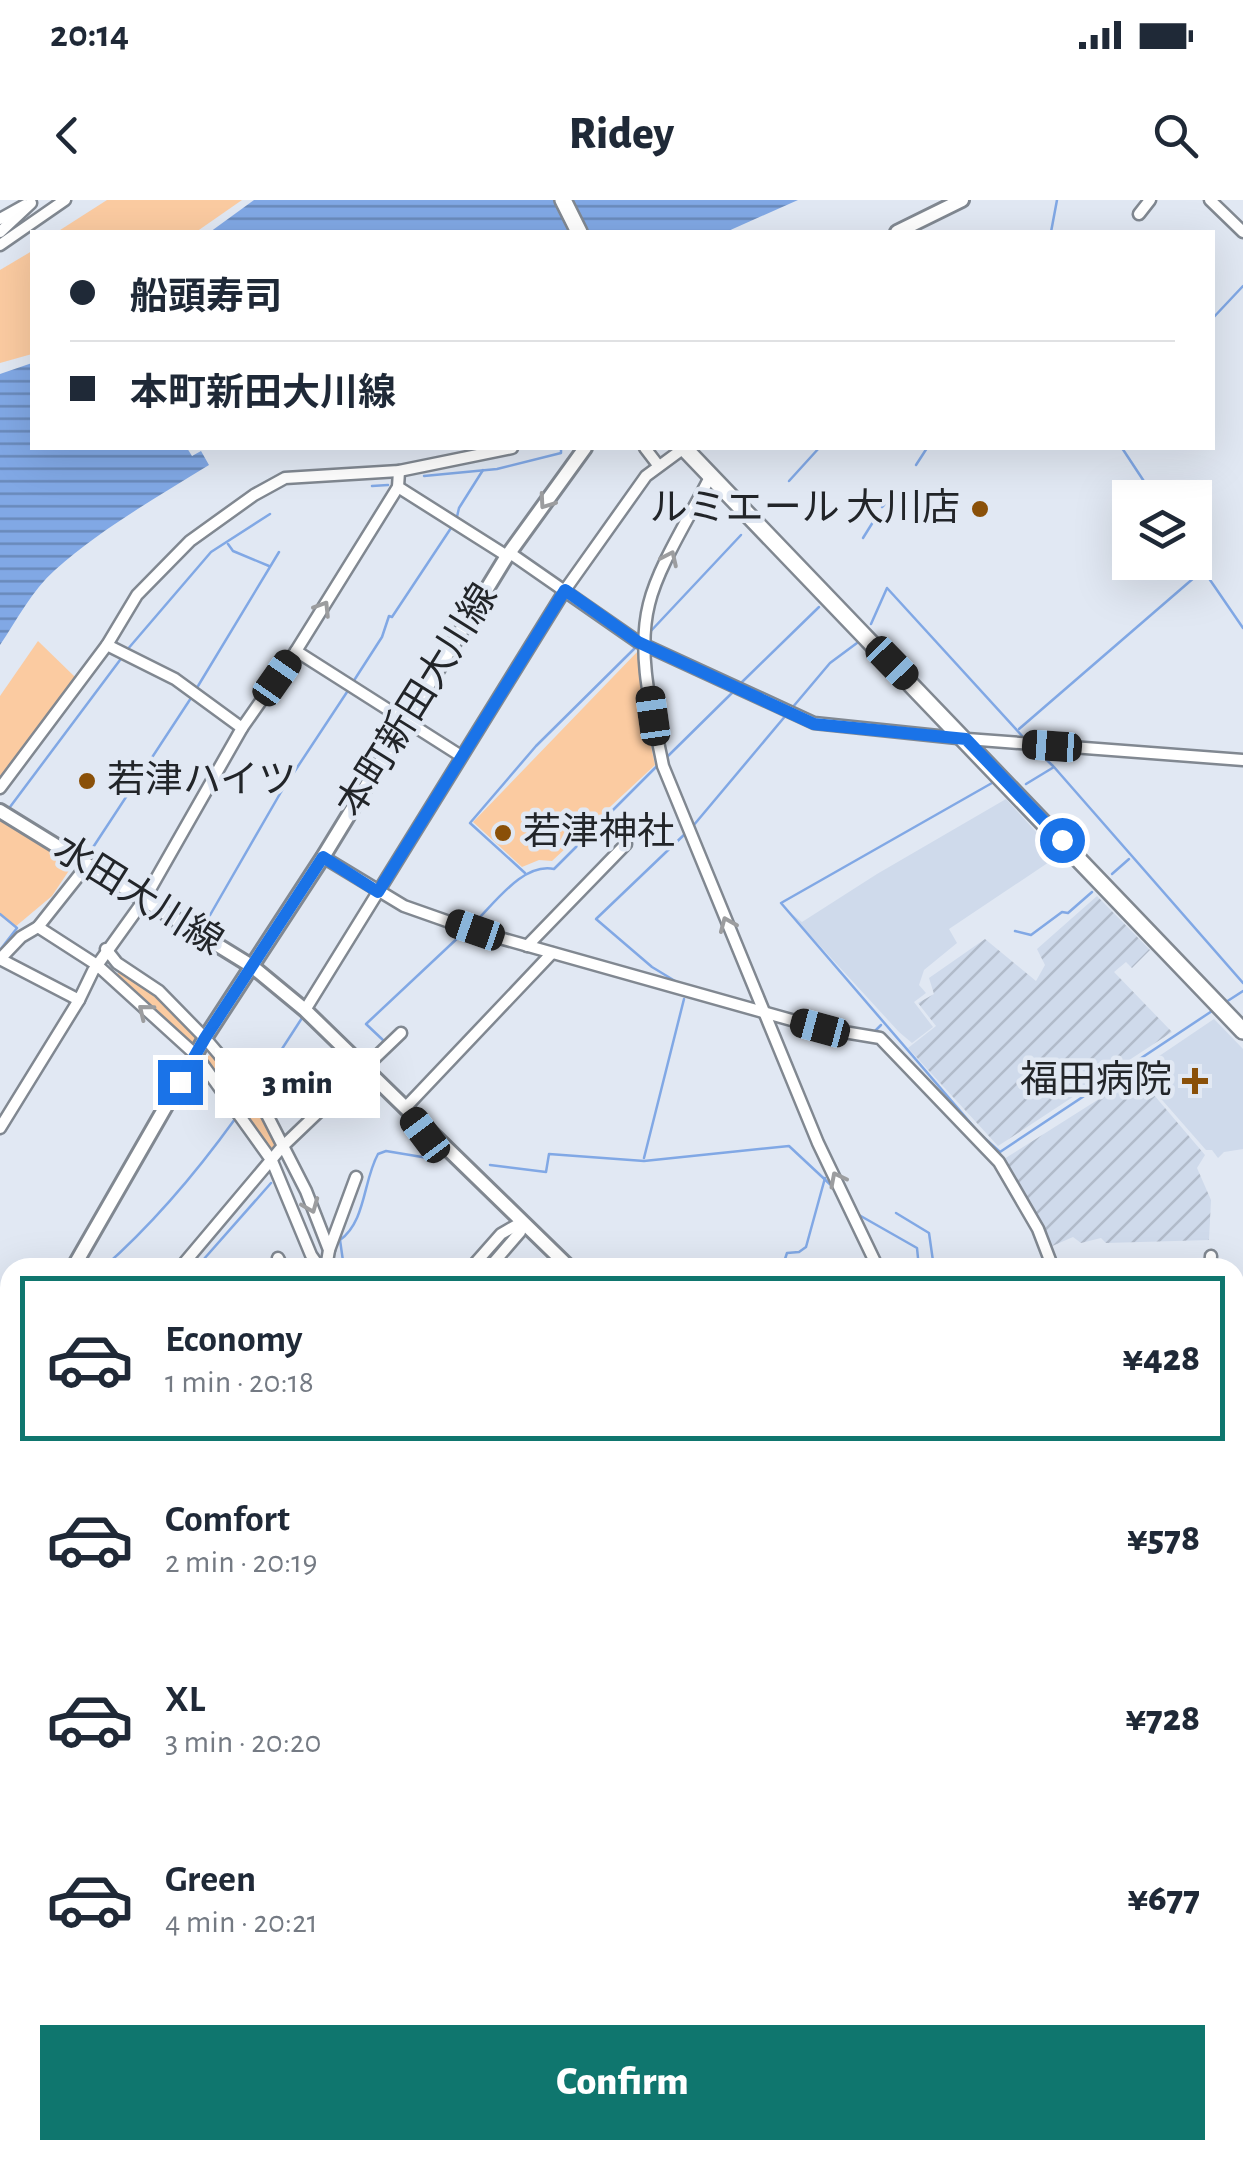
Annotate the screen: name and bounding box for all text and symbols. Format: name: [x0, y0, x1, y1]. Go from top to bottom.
text: 20:14: [50, 16, 129, 54]
icon: back: [40, 108, 95, 163]
icon: search: [1148, 108, 1203, 163]
text: Ridey: [569, 112, 674, 157]
text: 船頭寿司: [130, 279, 282, 317]
text: 本町新田大川線: [130, 375, 396, 413]
map controls: [1112, 480, 1212, 580]
button: layers: [1112, 480, 1212, 580]
place label: ルミエール 大川店: [650, 488, 960, 528]
one-way arrow: [541, 491, 558, 509]
marker: ルミエール 大川店: [969, 498, 991, 520]
one-way arrow: [657, 550, 677, 568]
street label: 本町新田大川線: [330, 577, 505, 824]
one-way arrow: [311, 601, 330, 619]
car: [860, 631, 924, 695]
car: [248, 645, 306, 711]
car: [634, 684, 672, 748]
car: [1021, 729, 1083, 763]
place label: 若津ハイツ: [107, 760, 296, 800]
marker: 若津ハイツ: [76, 770, 98, 792]
place label: 若津神社: [523, 811, 675, 852]
route start: [1040, 818, 1085, 863]
marker: 若津神社: [492, 822, 514, 844]
street label: 水田大川線: [47, 828, 230, 962]
car: [442, 906, 508, 954]
one-way arrow: [719, 916, 739, 934]
one-way arrow: [139, 1005, 157, 1023]
car: [787, 1006, 853, 1050]
callout: 3 min: [215, 1047, 380, 1117]
place label: 福田病院: [1020, 1059, 1172, 1100]
route end: [158, 1060, 203, 1105]
text: 3 min: [262, 1067, 333, 1099]
marker: 福田病院: [1182, 1068, 1208, 1094]
car: [395, 1102, 455, 1168]
one-way arrow: [829, 1171, 849, 1189]
one-way arrow: [300, 1196, 320, 1213]
icon: car: [45, 1314, 135, 1404]
text: Economy: [165, 1321, 303, 1359]
text: ¥428: [1122, 1340, 1200, 1378]
text: 1 min · 20:18: [165, 1366, 314, 1398]
icon: car: [45, 1494, 135, 1584]
text: Comfort: [165, 1501, 290, 1539]
text: ¥578: [1127, 1520, 1200, 1558]
text: 2 min · 20:19: [165, 1546, 317, 1578]
icon: car: [45, 1674, 135, 1764]
text: XL: [165, 1681, 205, 1719]
text: ¥728: [1125, 1700, 1200, 1738]
text: 3 min · 20:20: [165, 1726, 321, 1758]
icon: car: [45, 1854, 135, 1944]
text: Green: [165, 1861, 256, 1899]
text: ¥677: [1127, 1880, 1200, 1918]
text: 4 min · 20:21: [165, 1906, 318, 1938]
button: Confirm: [40, 2025, 1205, 2140]

